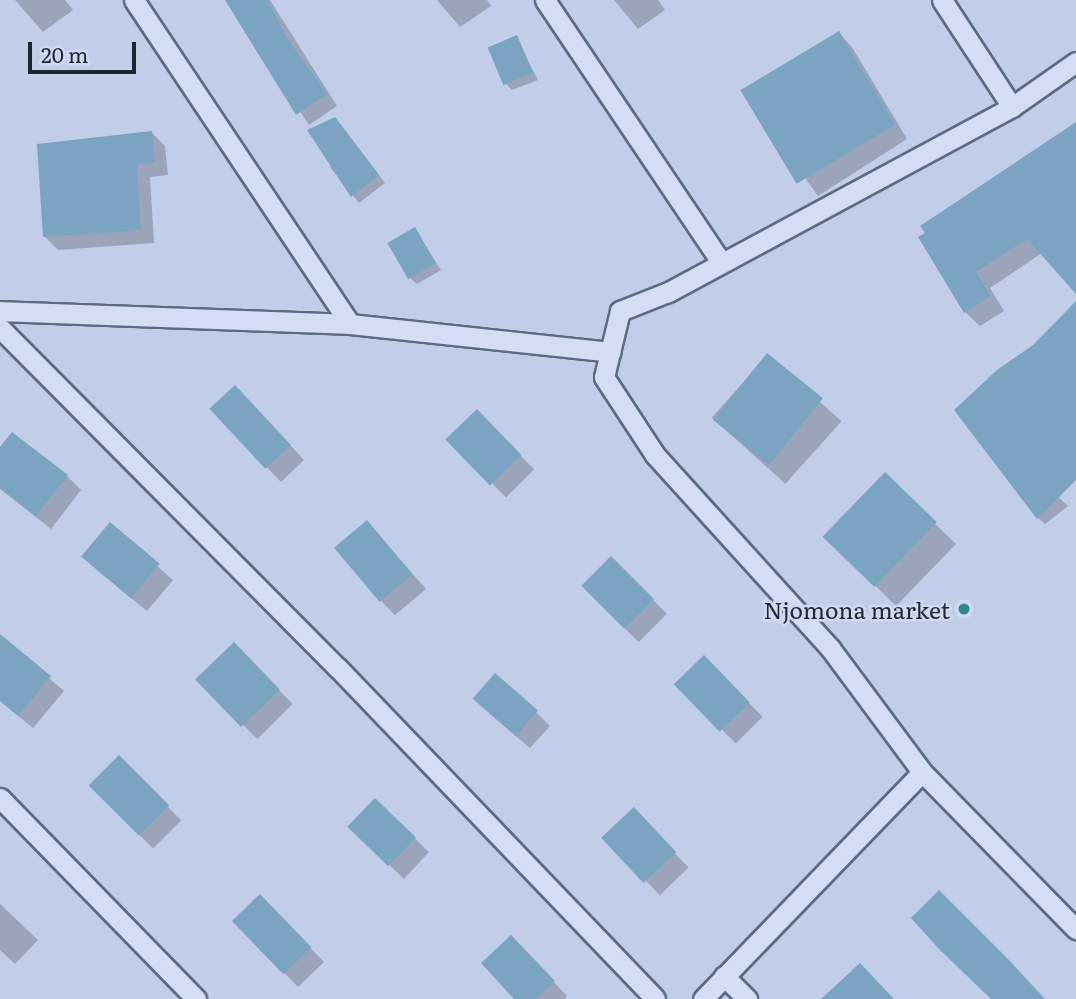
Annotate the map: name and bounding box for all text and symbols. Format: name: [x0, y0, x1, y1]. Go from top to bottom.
scale bar: [32, 28, 140, 72]
text: 20 m: [41, 38, 88, 69]
place label: Njomona market: [763, 595, 950, 623]
marker: Njomona market: [956, 601, 972, 617]

